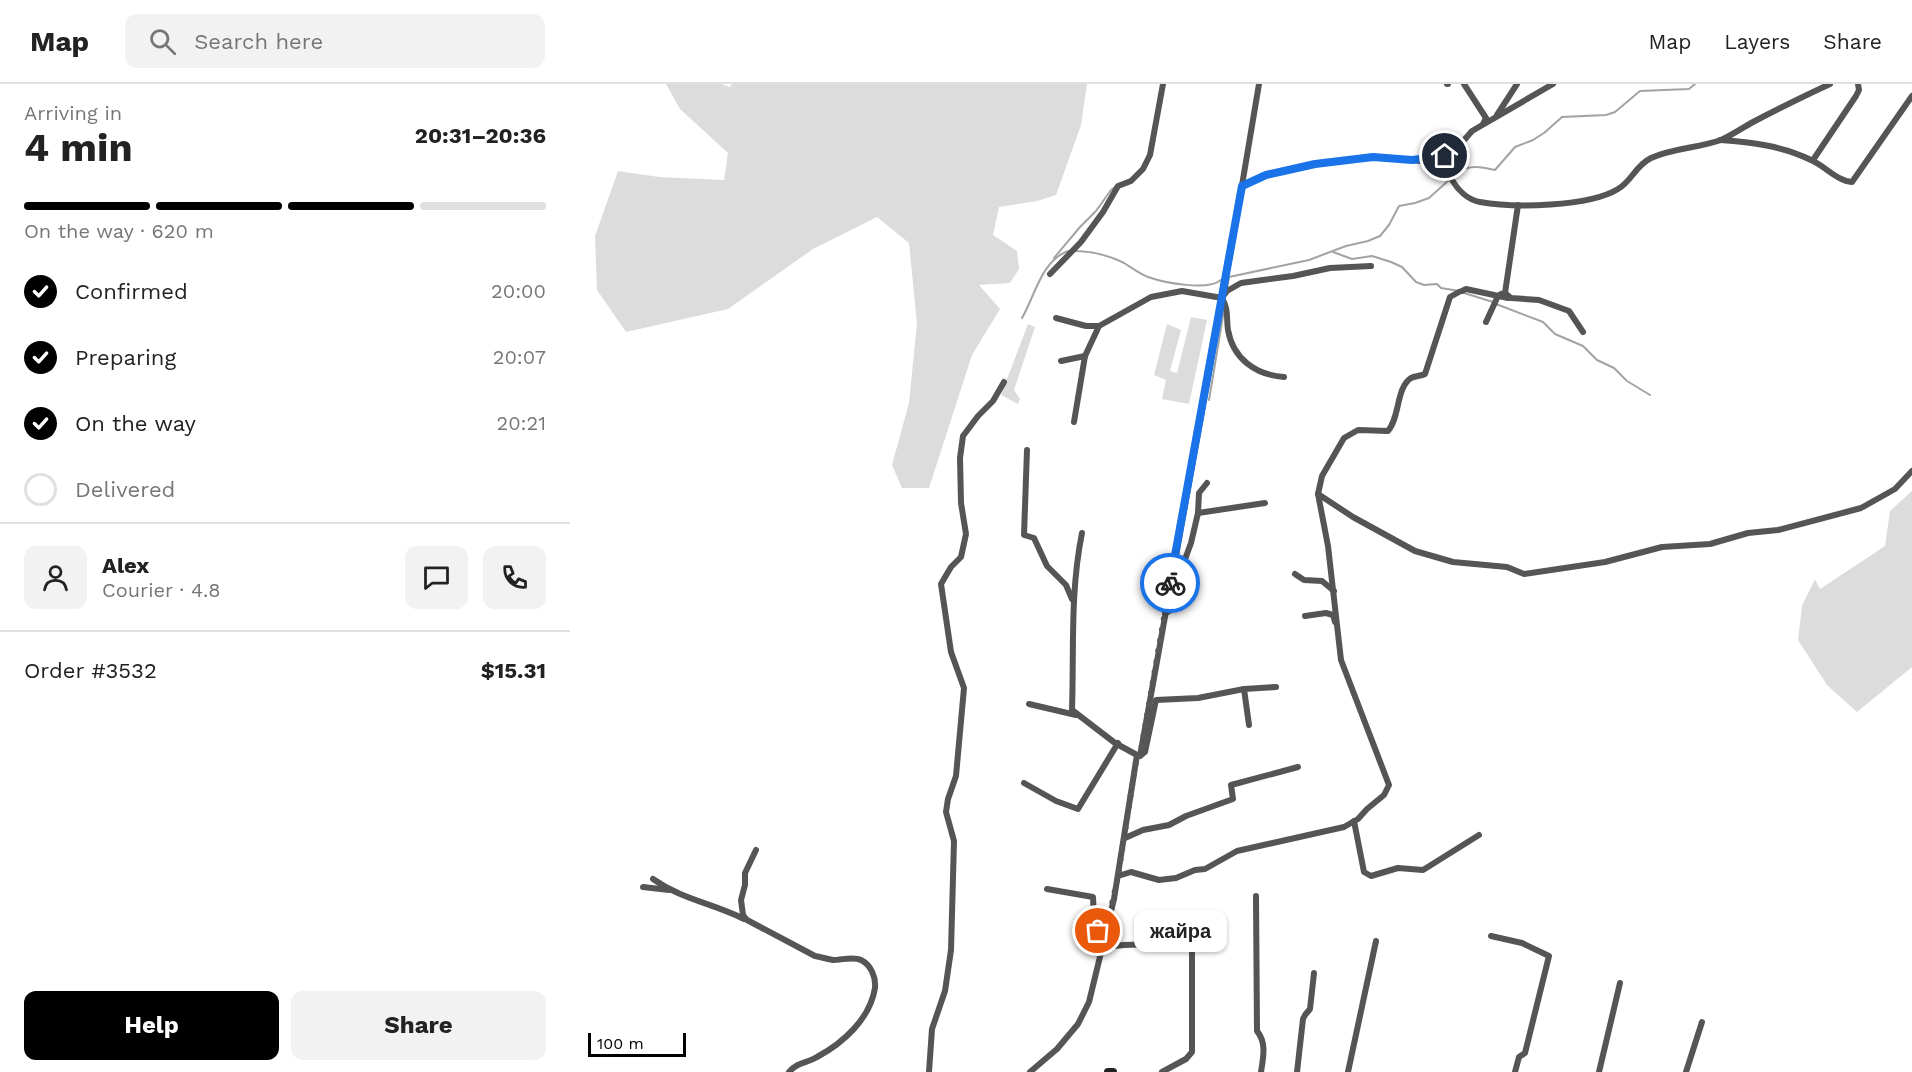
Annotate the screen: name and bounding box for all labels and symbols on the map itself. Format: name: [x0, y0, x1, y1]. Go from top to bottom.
pin: [1419, 130, 1470, 181]
courier: [1140, 553, 1200, 613]
pin: [1072, 905, 1123, 956]
callout: жайра: [1134, 910, 1227, 952]
scale bar: [588, 1030, 686, 1058]

